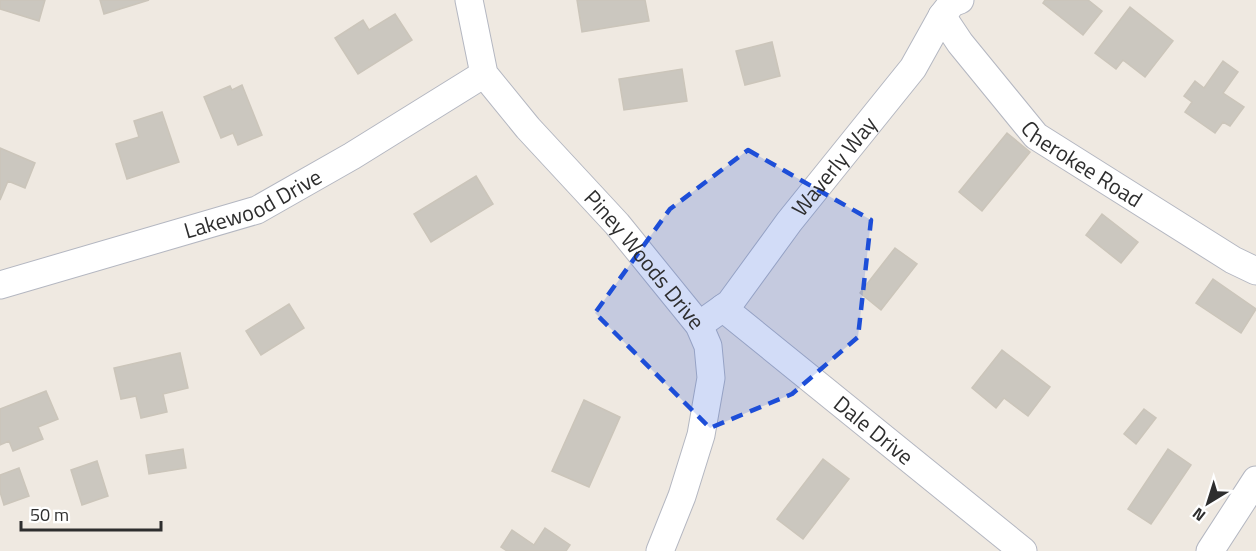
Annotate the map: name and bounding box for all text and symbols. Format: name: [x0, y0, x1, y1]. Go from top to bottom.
street label: Waverly Way: [783, 108, 885, 224]
street label: Cherokee Road: [1013, 113, 1149, 216]
street label: Lakewood Drive: [180, 160, 328, 247]
street label: Piney Woods Drive: [576, 182, 713, 337]
street label: Dale Drive: [826, 387, 921, 473]
north arrow: [1178, 473, 1238, 533]
scale bar: [21, 494, 160, 532]
text: 50 m: [30, 501, 69, 528]
text: N: [1187, 502, 1211, 528]

